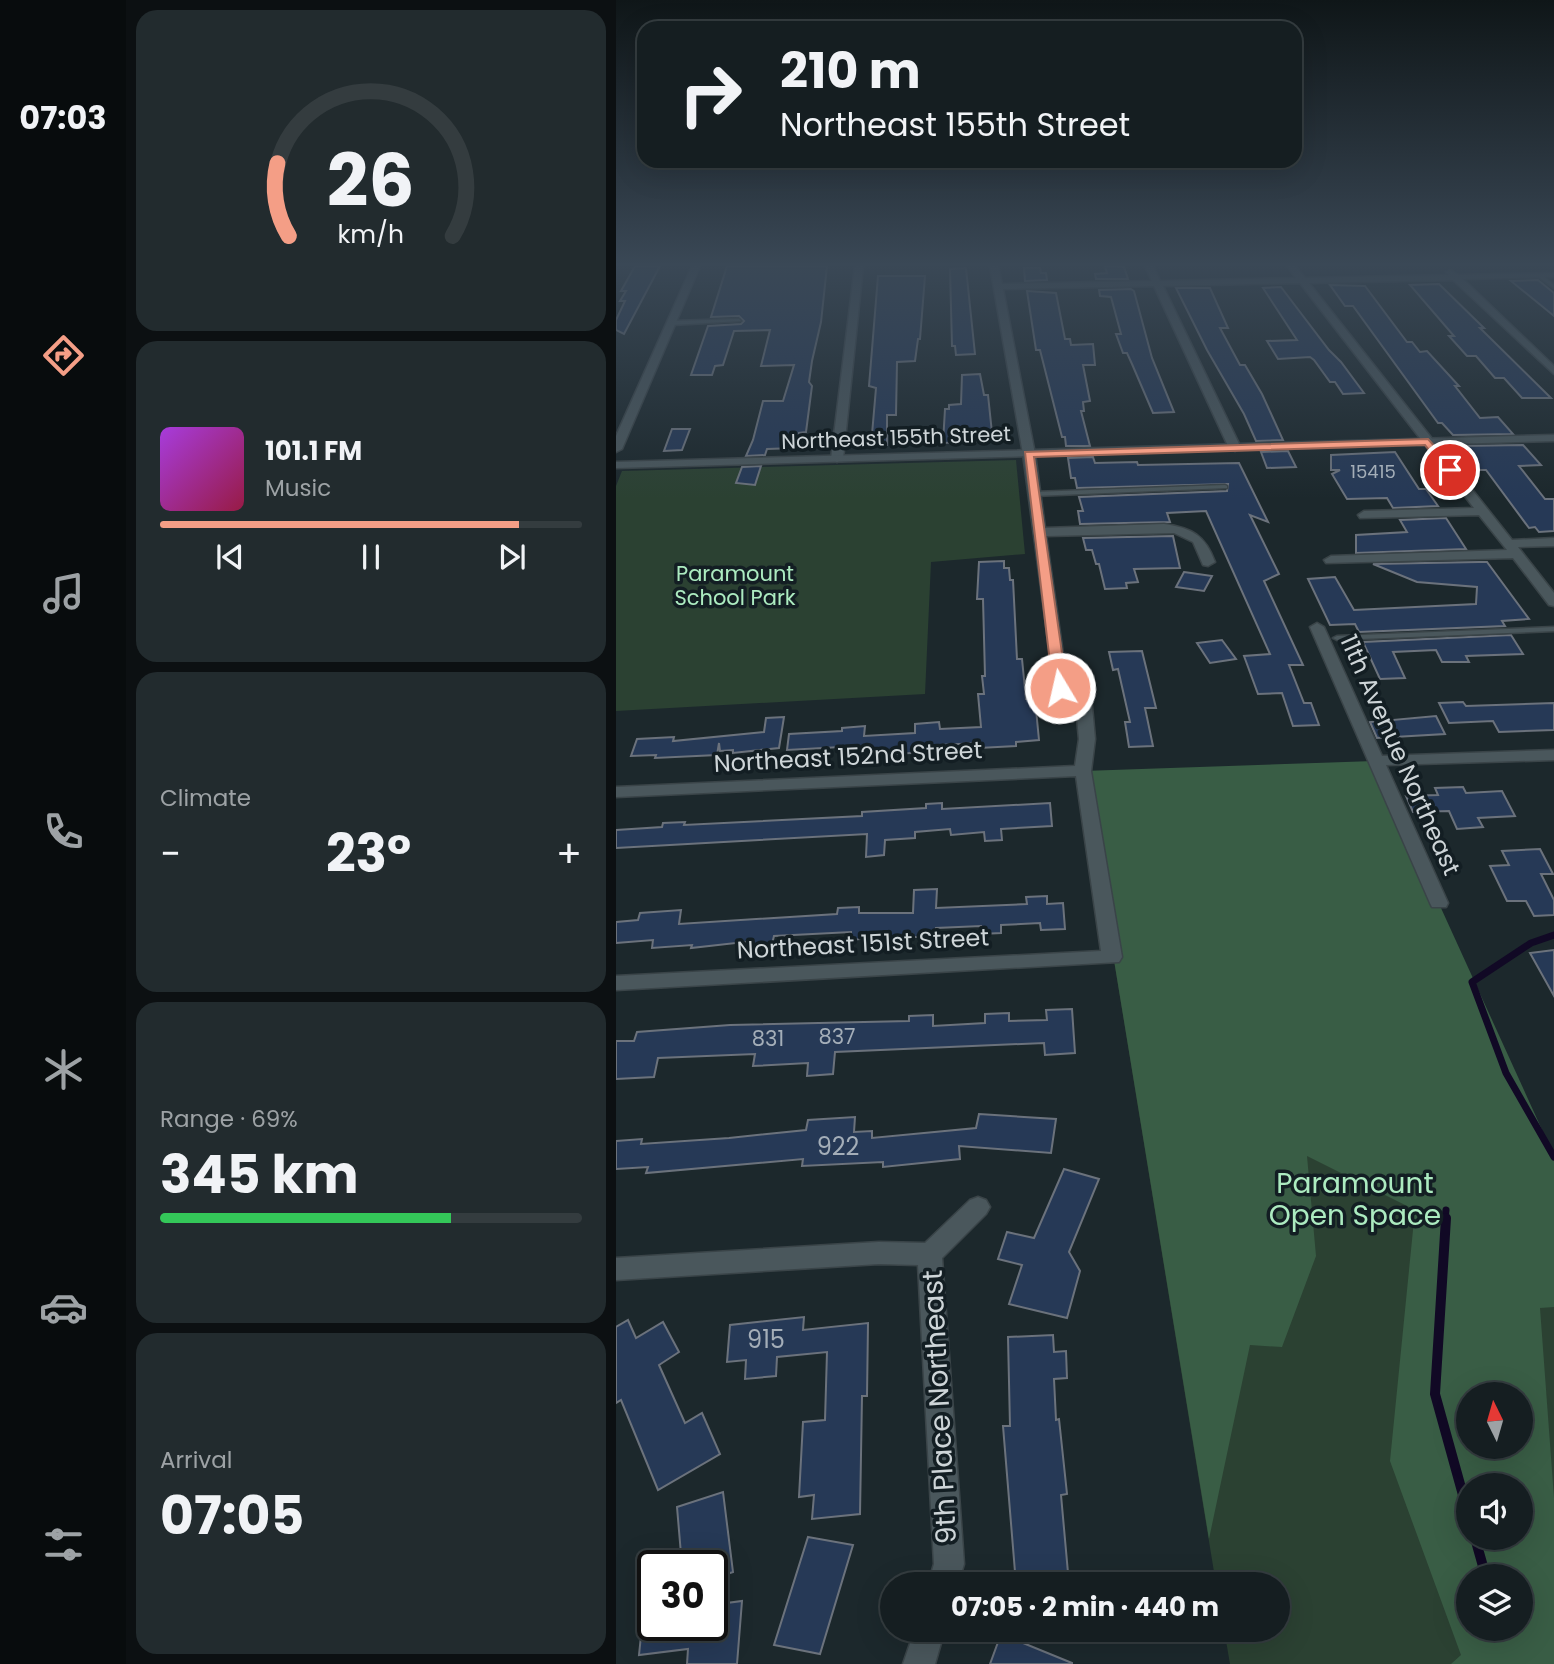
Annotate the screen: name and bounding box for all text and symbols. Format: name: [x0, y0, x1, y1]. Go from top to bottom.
text: 210 m: [780, 37, 921, 105]
icon: right: [665, 49, 756, 140]
text: 07:03: [19, 95, 107, 140]
text: Northeast 155th Street: [780, 102, 1130, 147]
text: 26: [327, 131, 415, 232]
text: km/h: [338, 217, 404, 252]
icon: directions: [39, 331, 88, 380]
street label: Northeast 155th Street: [781, 419, 1011, 456]
text: 101.1 FM: [265, 433, 362, 469]
pin: [1420, 440, 1480, 500]
icon: arrive: [1431, 451, 1469, 489]
house number: 15415: [1350, 459, 1396, 484]
text: Music: [265, 472, 331, 504]
icon: previous: [211, 538, 249, 576]
icon: pause: [352, 538, 390, 576]
icon: next: [493, 538, 531, 576]
park label: Paramount School Park: [674, 559, 796, 612]
icon: music: [39, 569, 88, 618]
street label: 11th Avenue Northeast: [1332, 629, 1468, 880]
position arrow: [1023, 651, 1097, 725]
street label: Northeast 152nd Street: [713, 733, 983, 780]
text: Climate: [160, 782, 251, 814]
icon: phone: [39, 807, 88, 856]
text: 23°: [326, 817, 411, 890]
text: −: [160, 827, 181, 880]
text: +: [556, 827, 582, 880]
street label: Northeast 151st Street: [736, 920, 990, 967]
house number: 837: [818, 1022, 856, 1051]
house number: 831: [752, 1024, 784, 1053]
icon: climate: [39, 1045, 88, 1094]
text: Range · 69%: [160, 1103, 298, 1135]
house number: 922: [817, 1130, 859, 1163]
text: 345 km: [160, 1138, 359, 1211]
park label: Paramount Open Space: [1269, 1164, 1441, 1235]
street label: 9th Place Northeast: [913, 1269, 966, 1545]
icon: car: [39, 1283, 88, 1332]
house number: 915: [747, 1323, 785, 1356]
north arrow: [1456, 1382, 1533, 1460]
map controls: [1456, 1382, 1533, 1641]
text: Arrival: [160, 1444, 232, 1476]
button: sound: [1456, 1473, 1533, 1550]
text: 07:05: [160, 1479, 304, 1552]
icon: filters: [39, 1520, 88, 1569]
speed limit sign: 30: [637, 1550, 728, 1641]
button: layers: [1456, 1564, 1533, 1641]
text: 07:05 · 2 min · 440 m: [951, 1589, 1219, 1625]

